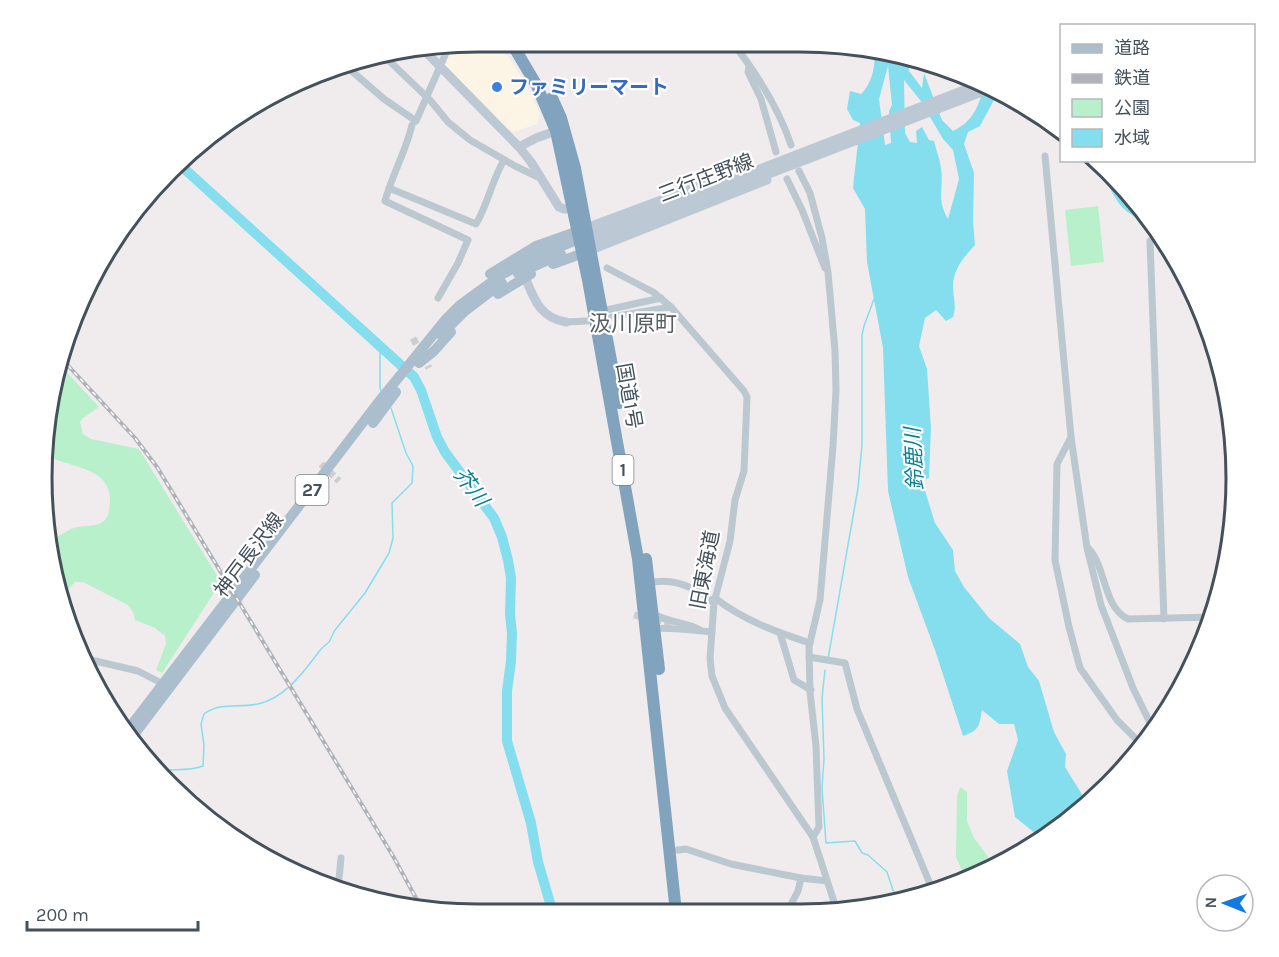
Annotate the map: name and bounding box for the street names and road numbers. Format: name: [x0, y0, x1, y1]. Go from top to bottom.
street label: 三行庄野線: [655, 149, 757, 207]
street label: 国道1号: [612, 361, 646, 431]
road number: 1: [612, 455, 634, 485]
road number: 27: [296, 475, 328, 505]
street label: 神戸長沢線: [210, 508, 288, 602]
street label: 旧東海道: [686, 529, 724, 611]

